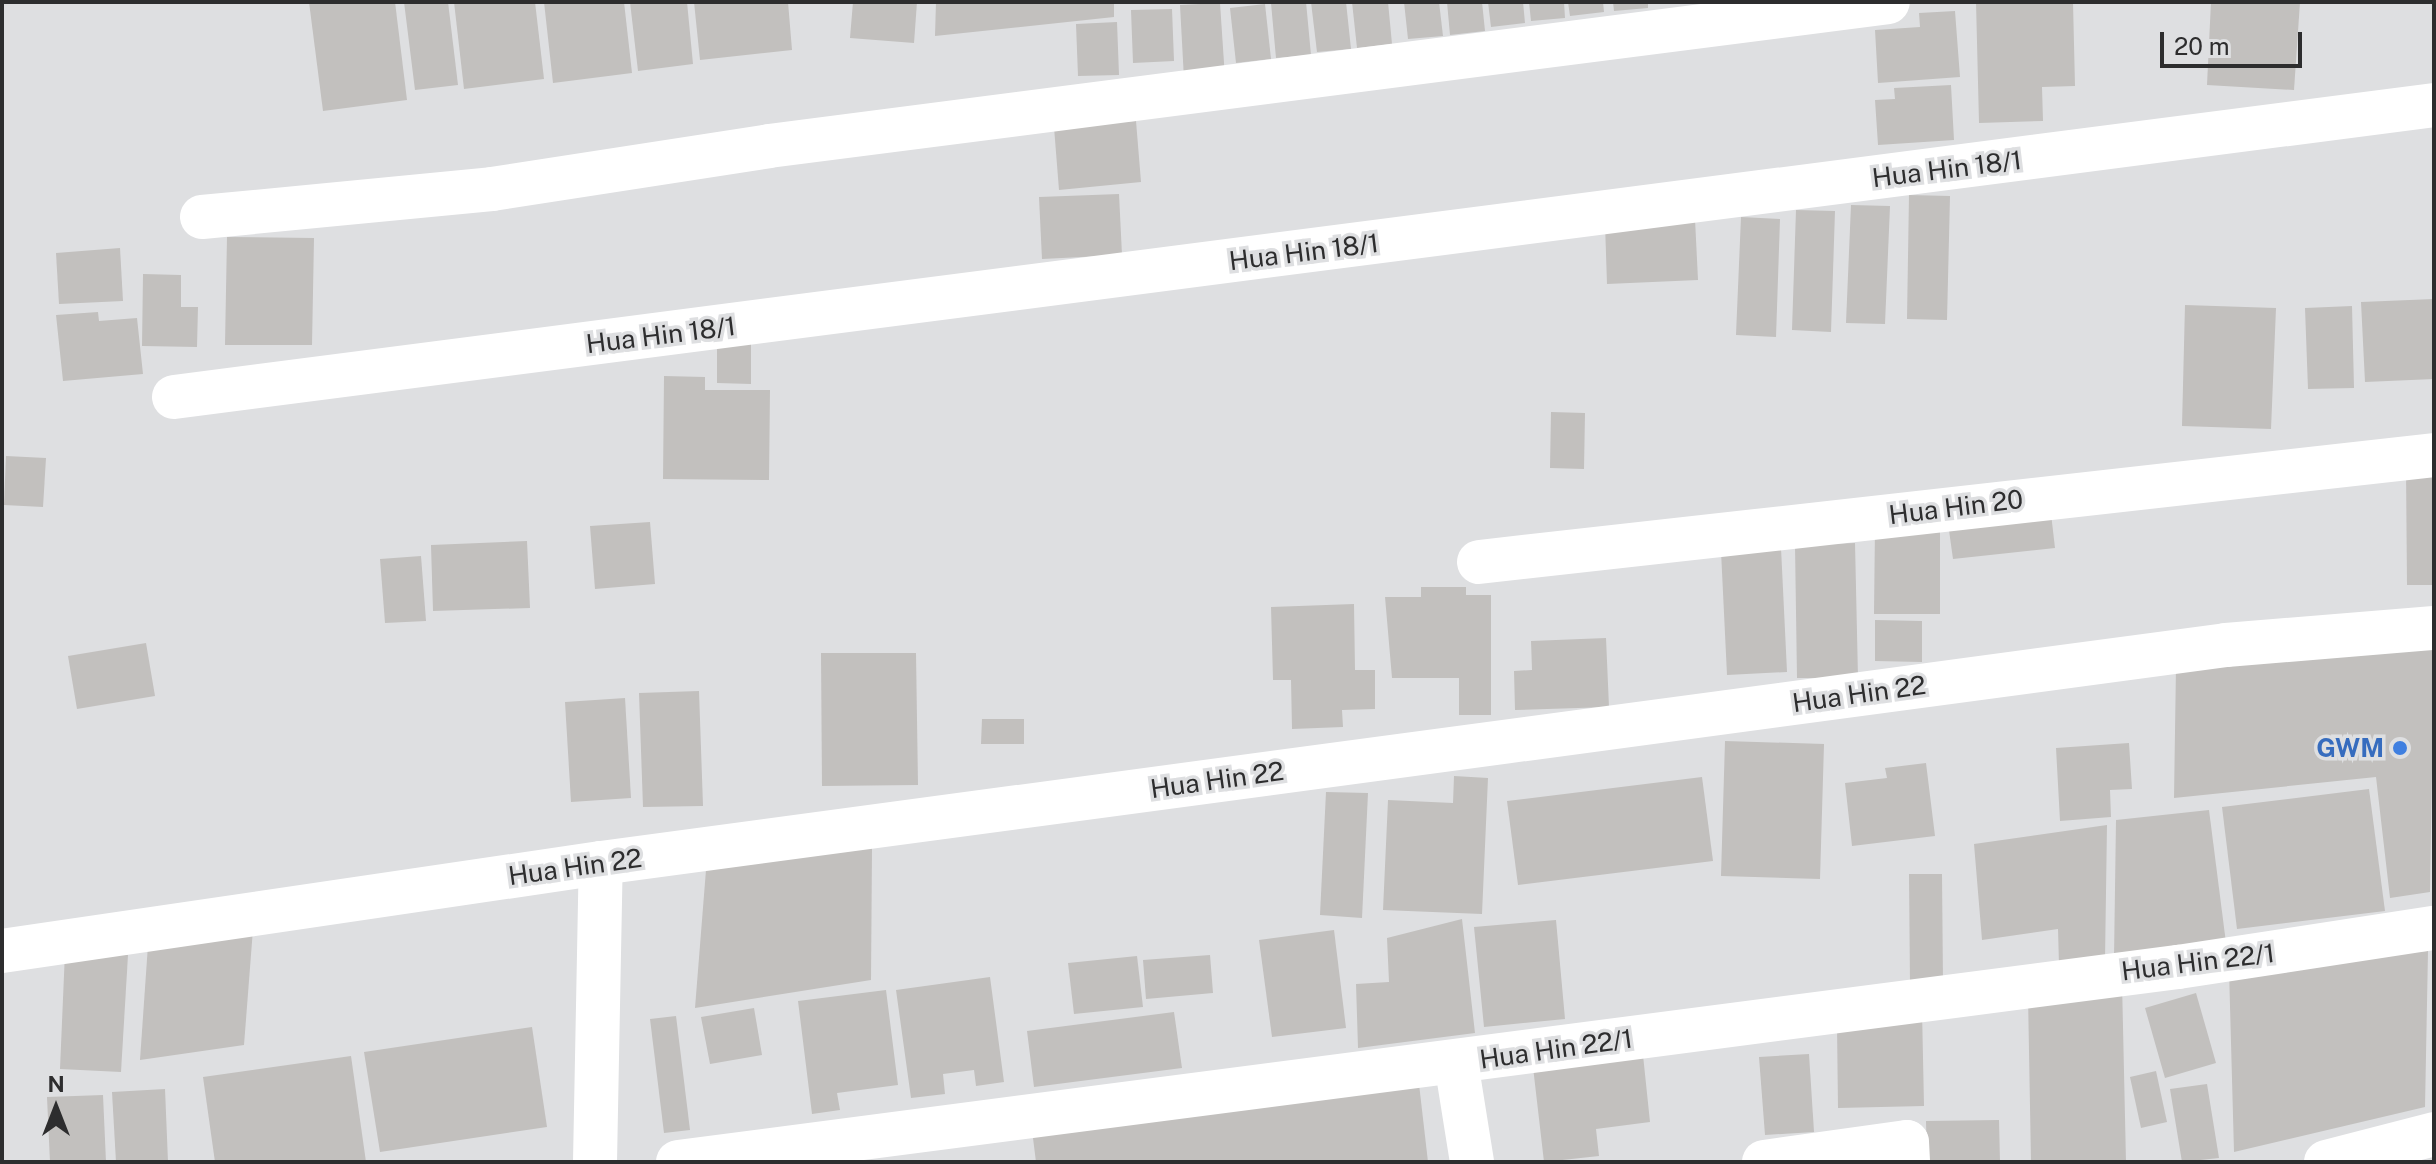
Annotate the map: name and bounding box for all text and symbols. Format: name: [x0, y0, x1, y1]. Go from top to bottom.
scale bar: [2164, 16, 2306, 66]
text: 20 m: [2174, 32, 2230, 60]
street label: Hua Hin 18/1: [1870, 144, 2024, 194]
street label: Hua Hin 18/1: [1227, 227, 1381, 277]
street label: Hua Hin 18/1: [584, 310, 738, 360]
street label: Hua Hin 20: [1887, 483, 2025, 531]
street label: Hua Hin 22: [1790, 669, 1928, 719]
place label: GWM: [2316, 732, 2384, 764]
marker: GWM: [2391, 739, 2409, 757]
street label: Hua Hin 22: [1148, 755, 1286, 805]
street label: Hua Hin 22: [506, 842, 644, 892]
street label: Hua Hin 22/1: [2120, 937, 2276, 987]
street label: Hua Hin 22/1: [1477, 1023, 1635, 1075]
north arrow: [16, 1068, 96, 1148]
text: N: [47, 1071, 65, 1097]

